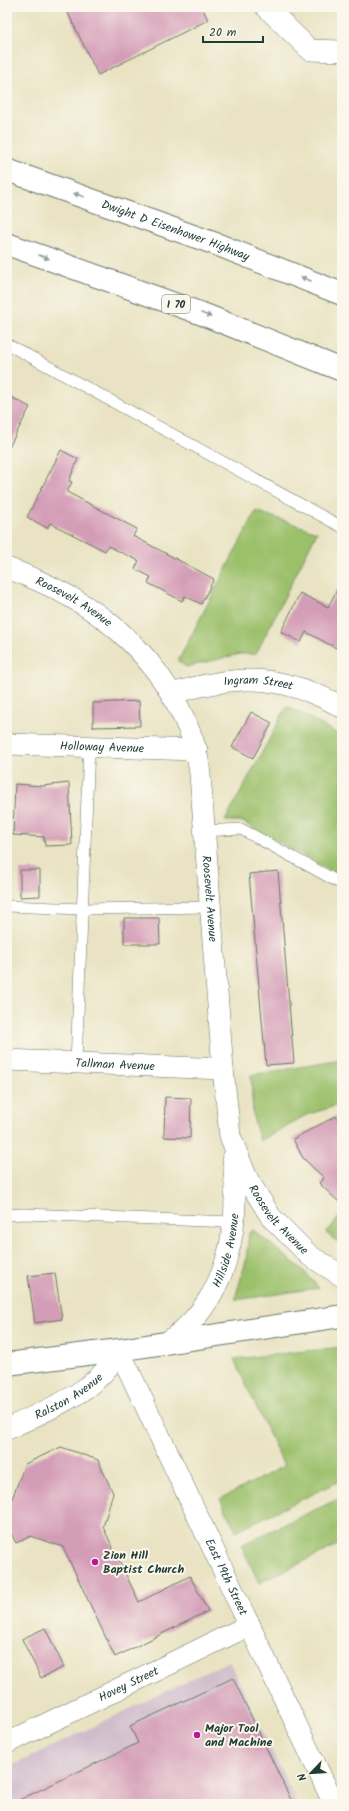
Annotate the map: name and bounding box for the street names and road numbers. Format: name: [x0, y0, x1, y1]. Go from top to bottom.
street label: Dwight D Eisenhower Highway: [99, 195, 253, 266]
road number: I 70: [162, 295, 190, 313]
street label: Roosevelt Avenue: [32, 572, 117, 632]
street label: Ingram Street: [222, 671, 296, 696]
street label: Holloway Avenue: [59, 737, 145, 758]
street label: Roosevelt Avenue: [196, 855, 222, 943]
street label: Tallman Avenue: [75, 1054, 156, 1076]
street label: Roosevelt Avenue: [243, 1181, 313, 1260]
street label: Hillside Avenue: [208, 1212, 244, 1291]
street label: Ralston Avenue: [32, 1368, 108, 1425]
street label: East 19th Street: [200, 1535, 253, 1619]
street label: Hovey Street: [95, 1662, 162, 1707]

